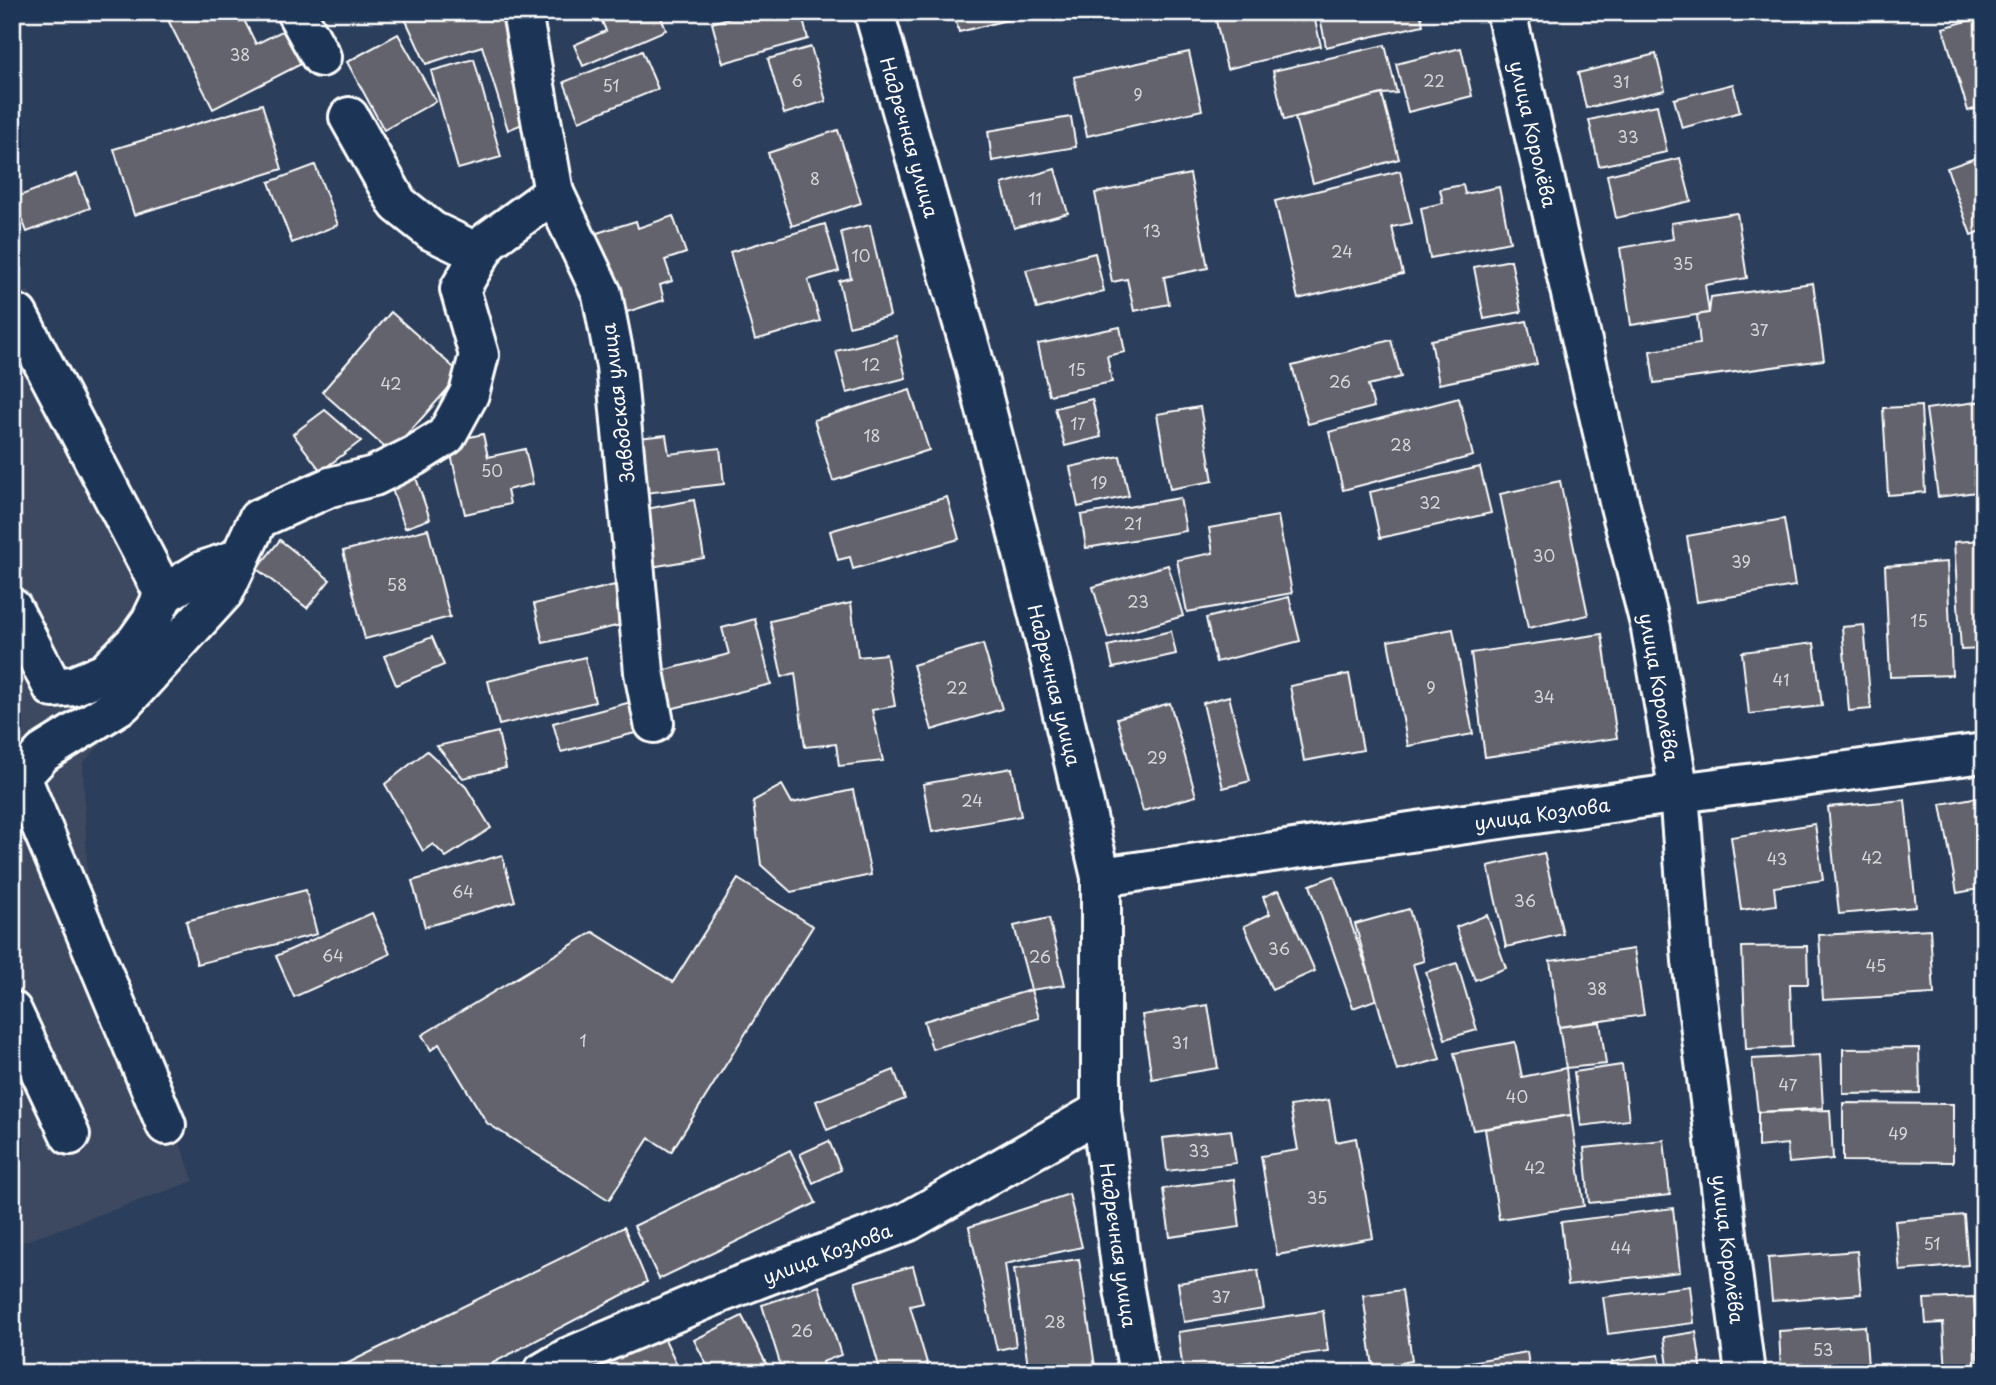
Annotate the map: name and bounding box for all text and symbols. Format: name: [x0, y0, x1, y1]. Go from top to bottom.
house number: 38: [230, 42, 250, 66]
street label: Надречная улица: [874, 53, 946, 221]
street label: улица Королёва: [1503, 58, 1565, 210]
house number: 6: [791, 68, 803, 92]
house number: 22: [1423, 68, 1445, 92]
house number: 31: [1613, 69, 1629, 93]
house number: 51: [602, 73, 620, 97]
house number: 9: [1133, 82, 1143, 106]
house number: 33: [1617, 124, 1639, 148]
house number: 8: [810, 166, 820, 190]
house number: 11: [1028, 186, 1042, 210]
house number: 13: [1143, 218, 1161, 242]
house number: 24: [1331, 239, 1353, 263]
house number: 10: [852, 243, 870, 267]
house number: 35: [1673, 251, 1693, 275]
house number: 37: [1750, 317, 1769, 341]
street label: Заводская улица: [593, 321, 641, 484]
house number: 12: [862, 352, 880, 376]
house number: 15: [1068, 357, 1086, 381]
house number: 26: [1329, 369, 1351, 393]
house number: 42: [380, 371, 402, 395]
house number: 17: [1070, 411, 1086, 435]
house number: 18: [863, 423, 881, 447]
house number: 28: [1390, 432, 1412, 456]
house number: 50: [481, 458, 503, 482]
house number: 19: [1091, 470, 1107, 494]
house number: 32: [1419, 490, 1441, 514]
house number: 21: [1124, 511, 1142, 535]
house number: 30: [1533, 543, 1555, 567]
house number: 39: [1731, 549, 1751, 573]
house number: 58: [387, 572, 407, 596]
house number: 23: [1127, 589, 1149, 613]
street label: Надречная улица: [1021, 601, 1089, 769]
house number: 15: [1910, 608, 1928, 632]
street label: улица Королёва: [1633, 611, 1687, 763]
house number: 41: [1773, 667, 1789, 691]
house number: 22: [946, 675, 968, 699]
house number: 9: [1426, 675, 1436, 699]
house number: 34: [1533, 684, 1555, 708]
house number: 29: [1147, 745, 1167, 769]
house number: 24: [961, 788, 983, 812]
street label: улица Козлова: [1473, 790, 1612, 836]
house number: 42: [1861, 845, 1883, 869]
house number: 43: [1767, 846, 1787, 870]
house number: 64: [452, 879, 474, 903]
house number: 36: [1514, 888, 1536, 912]
house number: 36: [1268, 936, 1290, 960]
house number: 64: [322, 943, 344, 967]
house number: 26: [1029, 944, 1051, 968]
house number: 45: [1866, 953, 1886, 977]
house number: 38: [1587, 976, 1607, 1000]
house number: 1: [579, 1028, 587, 1052]
house number: 31: [1172, 1030, 1188, 1054]
house number: 47: [1779, 1072, 1798, 1096]
house number: 40: [1506, 1084, 1528, 1108]
house number: 49: [1888, 1121, 1908, 1145]
house number: 33: [1188, 1138, 1210, 1162]
house number: 42: [1524, 1155, 1546, 1179]
street label: Надречная улица: [1094, 1161, 1144, 1329]
street label: улица Королёва: [1706, 1173, 1752, 1325]
house number: 35: [1307, 1185, 1327, 1209]
street label: улица Козлова: [758, 1215, 896, 1291]
house number: 51: [1923, 1231, 1941, 1255]
house number: 44: [1610, 1235, 1632, 1259]
house number: 37: [1212, 1284, 1231, 1308]
house number: 28: [1044, 1309, 1066, 1333]
house number: 26: [791, 1318, 813, 1342]
house number: 53: [1813, 1337, 1833, 1361]

